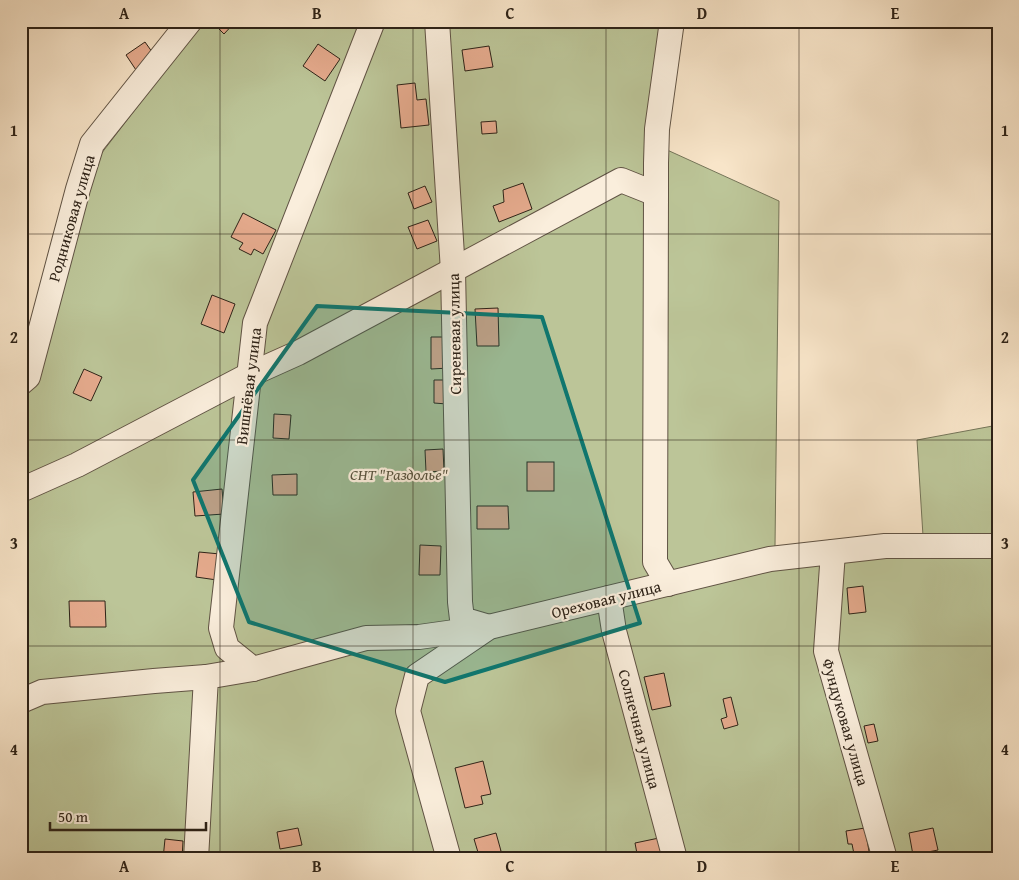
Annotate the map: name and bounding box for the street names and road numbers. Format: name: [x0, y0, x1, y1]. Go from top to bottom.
street label: Родниковая улица: [41, 151, 101, 284]
street label: Сиреневая улица: [441, 273, 467, 395]
street label: Вишнёвая улица: [229, 326, 267, 446]
street label: Ореховая улица: [549, 574, 664, 624]
street label: Фундуковая улица: [816, 656, 876, 789]
street label: Солнечная улица: [613, 667, 668, 792]

